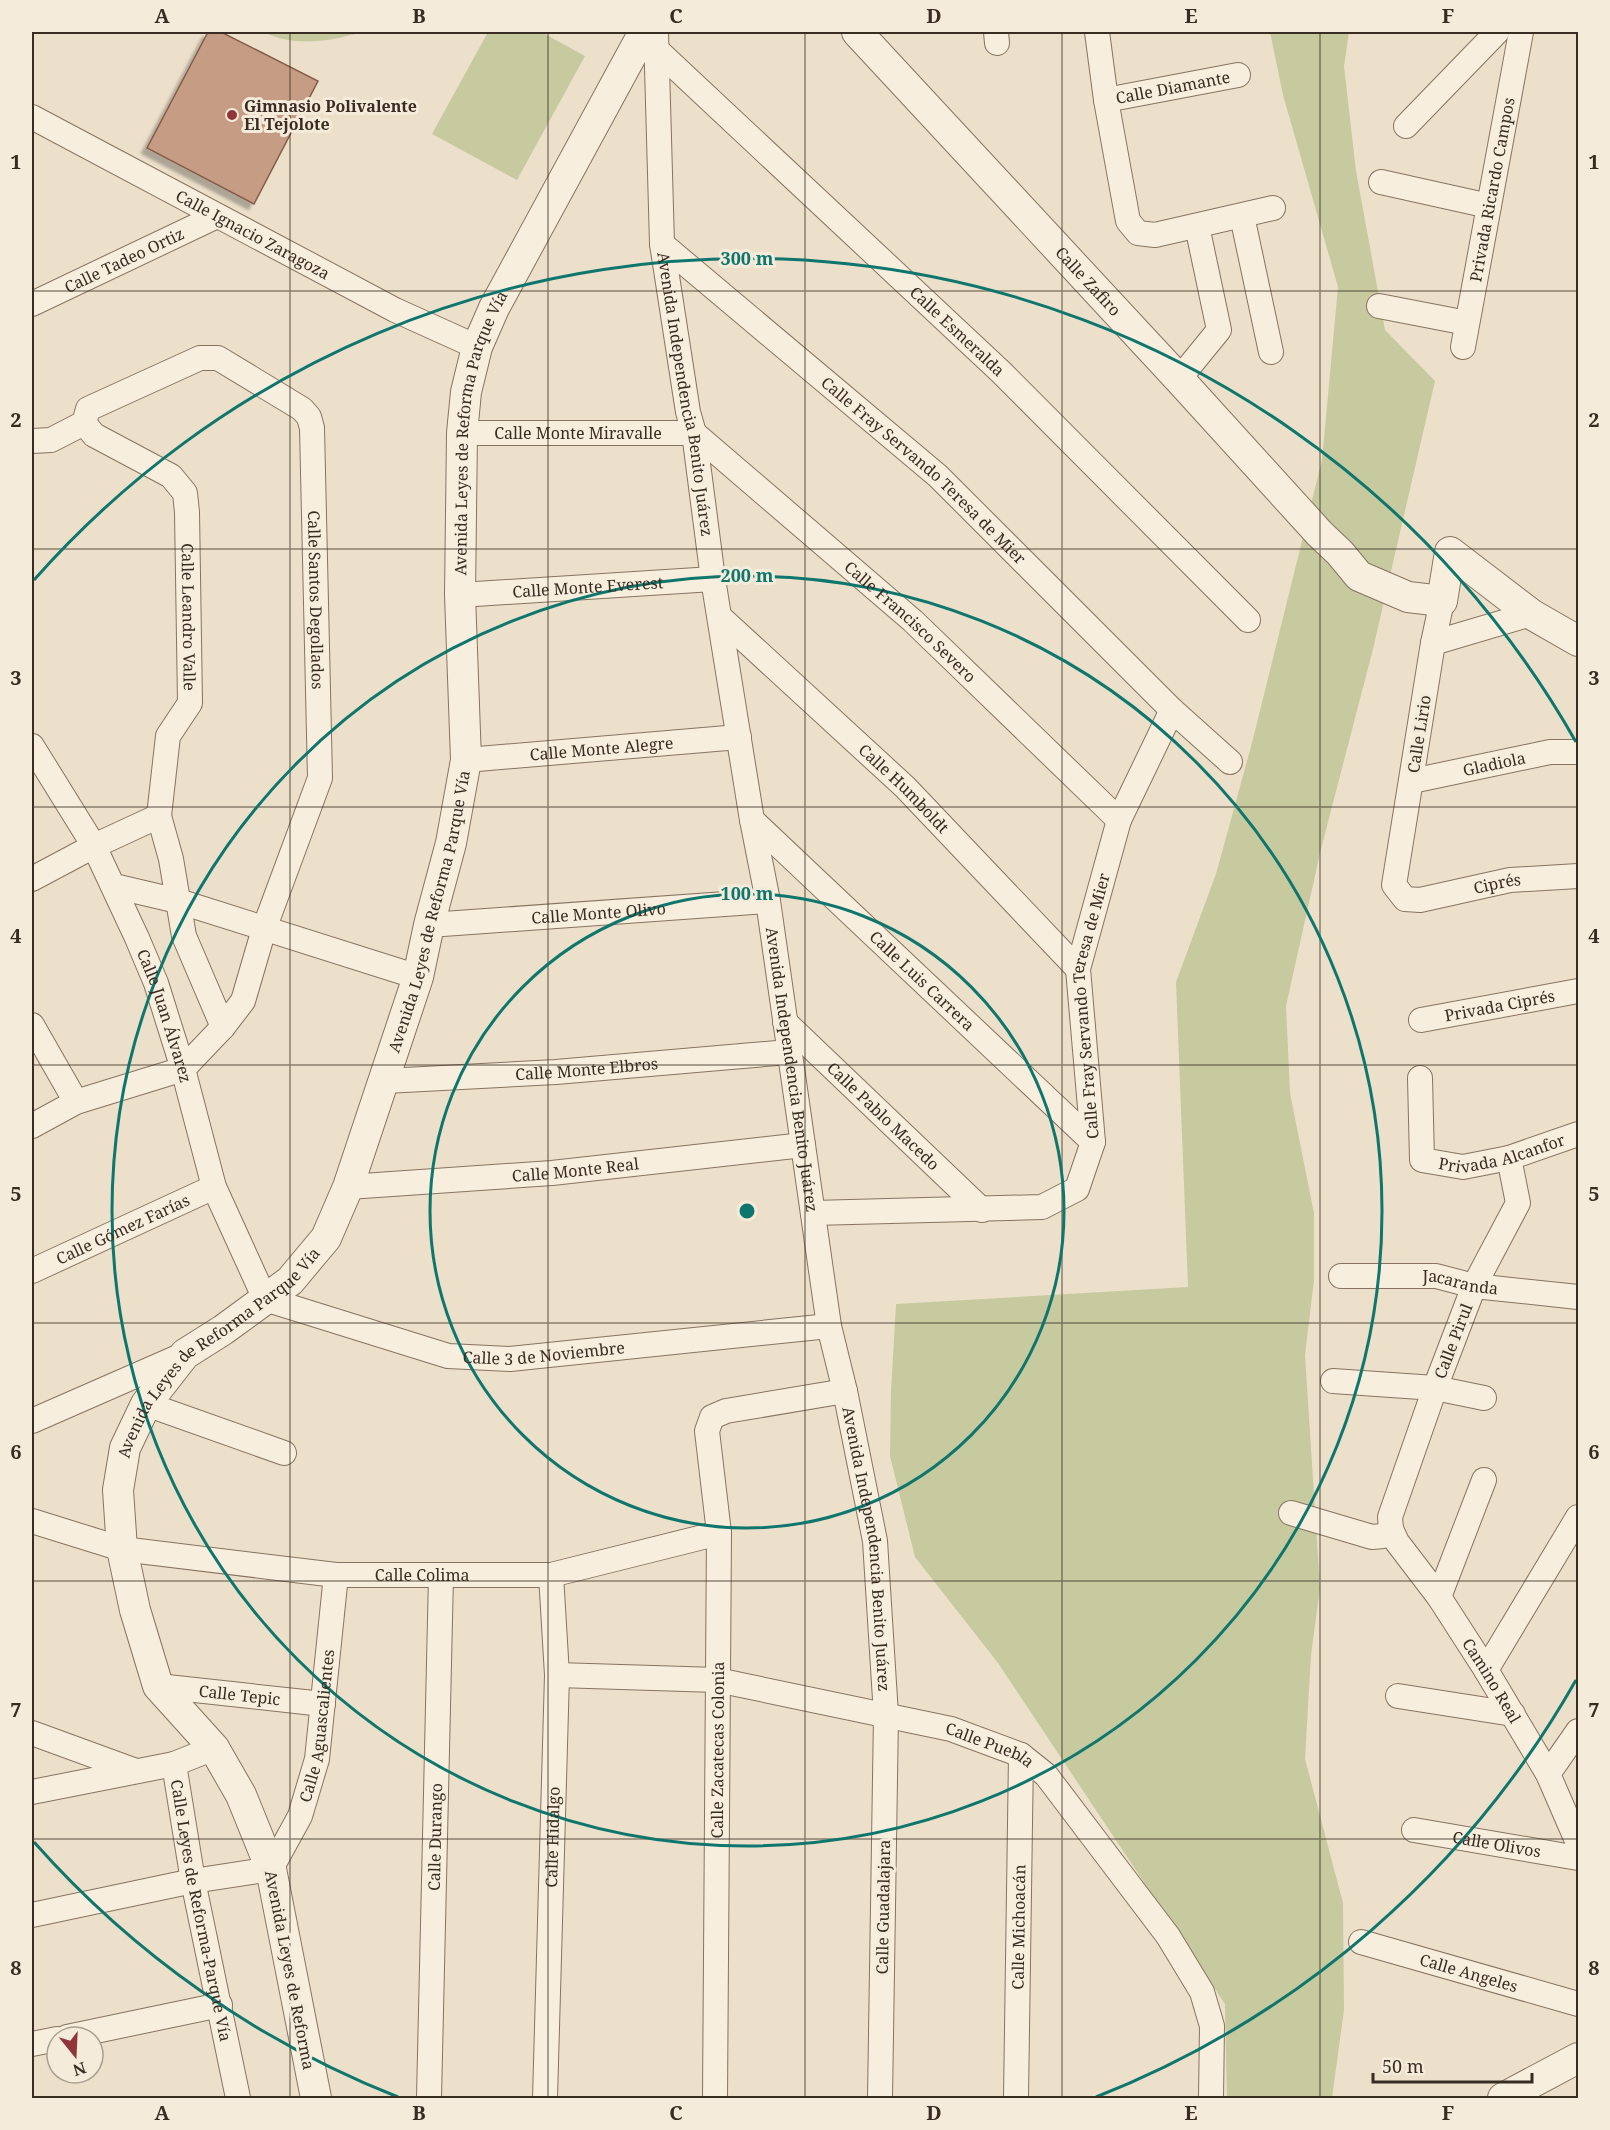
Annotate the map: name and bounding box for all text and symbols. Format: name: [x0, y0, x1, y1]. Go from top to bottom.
text: A: [154, 2, 170, 29]
text: B: [412, 2, 426, 29]
text: C: [669, 2, 683, 29]
text: D: [926, 2, 942, 29]
text: E: [1184, 2, 1198, 29]
text: F: [1442, 2, 1454, 29]
street label: Calle Diamante: [1114, 66, 1232, 109]
place label: Gimnasio Polivalente El Tejolote: [244, 95, 417, 135]
street label: Privada Ricardo Campos: [1464, 96, 1520, 284]
marker: Gimnasio Polivalente El Tejolote: [225, 108, 239, 122]
text: 1: [10, 148, 22, 175]
text: 1: [1588, 148, 1600, 175]
street label: Calle Ignacio Zaragoza: [172, 184, 334, 284]
street label: Calle Tadeo Ortiz: [61, 222, 188, 298]
street label: Calle Zafiro: [1050, 242, 1126, 321]
text: 300 m: [721, 246, 774, 270]
street label: Avenida Independencia Benito Juárez: [652, 250, 718, 537]
street label: Calle Esmeralda: [905, 281, 1010, 381]
street label: Avenida Leyes de Reforma Parque Vía: [449, 287, 512, 576]
street label: Calle Fray Servando Teresa de Mier: [817, 371, 1031, 569]
text: 2: [10, 406, 22, 433]
text: 2: [1588, 406, 1600, 433]
street label: Calle Monte Miravalle: [494, 422, 662, 444]
street label: Calle Santos Degollados: [303, 510, 329, 690]
street label: Calle Leandro Valle: [176, 543, 201, 691]
street label: Calle Francisco Severo: [840, 556, 981, 687]
text: 200 m: [721, 563, 774, 587]
street label: Calle Monte Everest: [512, 571, 664, 603]
text: 3: [10, 664, 22, 691]
text: 3: [1588, 664, 1600, 691]
street label: Calle Lirio: [1402, 694, 1436, 774]
street label: Calle Monte Alegre: [529, 732, 674, 766]
street label: Calle Humboldt: [854, 739, 954, 838]
street label: Gladiola: [1461, 746, 1528, 781]
street label: Avenida Leyes de Reforma Parque Vía: [383, 768, 475, 1055]
street label: Ciprés: [1471, 868, 1522, 899]
street label: Calle Fray Servando Teresa de Mier: [1067, 870, 1115, 1140]
text: 100 m: [721, 881, 774, 905]
street label: Calle Monte Olivo: [530, 897, 667, 929]
text: 4: [10, 922, 22, 949]
text: 4: [1588, 922, 1600, 949]
street label: Avenida Independencia Benito Juárez: [761, 926, 823, 1213]
street label: Calle Luis Carrera: [865, 926, 979, 1036]
street label: Calle Juan Álvarez: [132, 946, 197, 1085]
street label: Privada Ciprés: [1443, 985, 1557, 1026]
street label: Calle Monte Elbros: [515, 1052, 659, 1085]
street label: Calle Pablo Macedo: [822, 1057, 944, 1175]
street label: Privada Alcanfor: [1437, 1128, 1568, 1178]
street label: Calle Monte Real: [511, 1152, 640, 1187]
text: 5: [10, 1180, 22, 1207]
text: 5: [1588, 1180, 1600, 1207]
street label: Calle Gómez Farías: [52, 1189, 193, 1269]
centre of rings: [737, 1201, 757, 1221]
street label: Avenida Leyes de Reforma Parque Vía: [113, 1243, 325, 1459]
street label: Jacaranda: [1421, 1265, 1499, 1299]
street label: Calle Pirul: [1429, 1300, 1477, 1382]
street label: Calle 3 de Noviembre: [462, 1336, 626, 1370]
street label: Avenida Independencia Benito Juárez: [837, 1405, 895, 1692]
text: 6: [10, 1438, 22, 1465]
text: 6: [1588, 1438, 1600, 1465]
street label: Calle Colima: [375, 1564, 470, 1586]
street label: Camino Real: [1457, 1634, 1526, 1727]
street label: Calle Aguascalientes: [294, 1648, 339, 1805]
street label: Calle Zacatecas Colonia: [706, 1661, 729, 1839]
street label: Calle Tepic: [198, 1680, 282, 1710]
text: 7: [10, 1696, 22, 1723]
text: 7: [1588, 1696, 1600, 1723]
street label: Calle Puebla: [944, 1717, 1039, 1772]
street label: Calle Leyes de Reforma-Parque Vía: [166, 1778, 237, 2043]
street label: Calle Durango: [423, 1783, 447, 1891]
street label: Calle Hidalgo: [540, 1786, 565, 1888]
street label: Calle Olivos: [1451, 1826, 1543, 1862]
street label: Calle Guadalajara: [871, 1839, 895, 1975]
street label: Calle Michoacán: [1007, 1864, 1030, 1990]
street label: Avenida Leyes de Reforma: [260, 1869, 320, 2071]
street label: Calle Angeles: [1417, 1948, 1520, 1997]
text: 8: [10, 1954, 22, 1981]
text: 8: [1588, 1954, 1600, 1981]
north arrow: [45, 2025, 105, 2085]
scale bar: [1373, 2046, 1532, 2084]
text: 50 m: [1382, 2054, 1424, 2078]
text: N: [70, 2057, 89, 2082]
text: A: [154, 2099, 170, 2126]
text: B: [412, 2099, 426, 2126]
text: C: [669, 2099, 683, 2126]
text: D: [926, 2099, 942, 2126]
text: E: [1184, 2099, 1198, 2126]
text: F: [1442, 2099, 1454, 2126]

